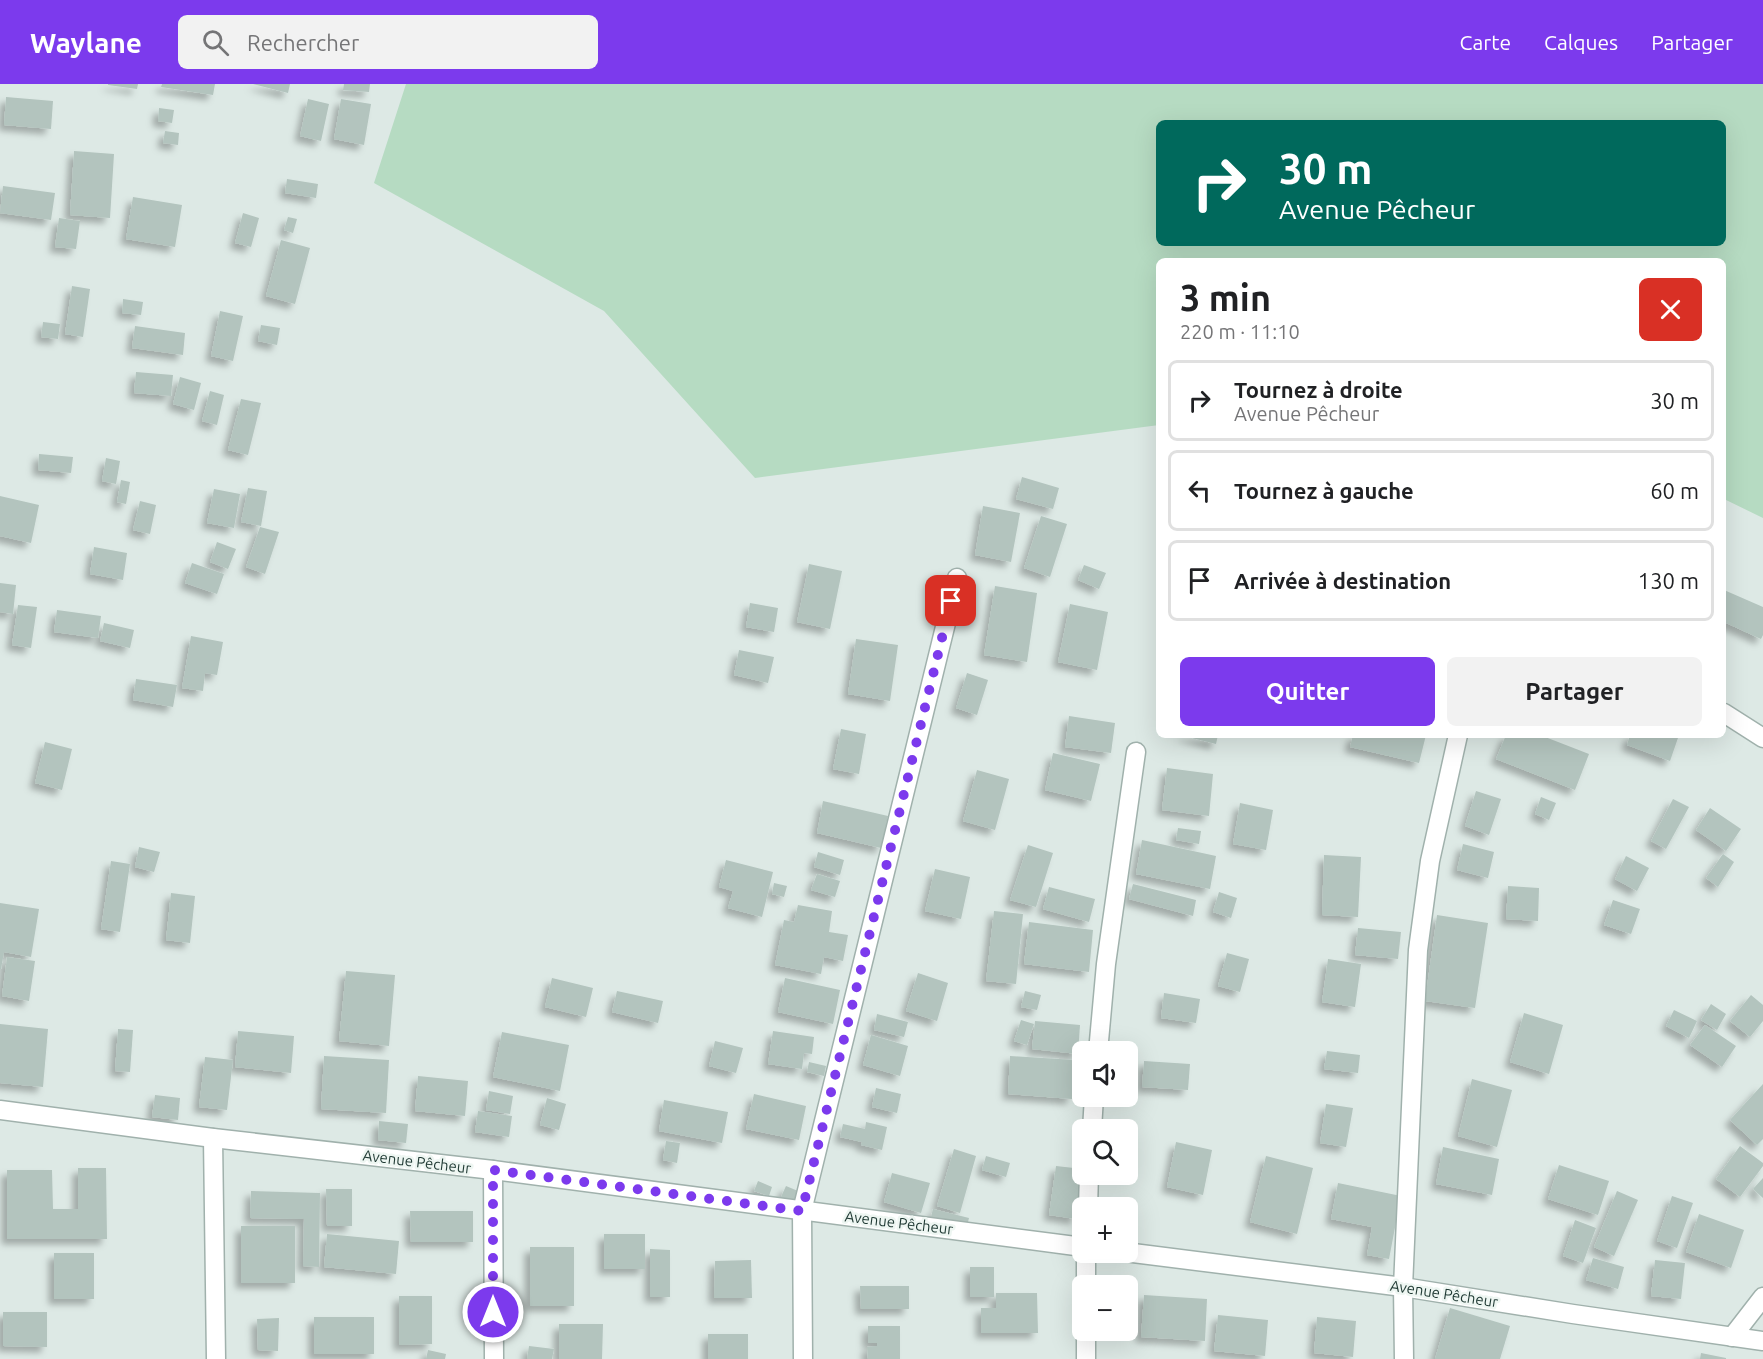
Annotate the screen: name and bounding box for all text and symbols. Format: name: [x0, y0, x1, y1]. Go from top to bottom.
search box: [178, 15, 598, 69]
icon: search: [199, 26, 232, 59]
text: Waylane: [30, 27, 142, 58]
text: Rechercher: [247, 30, 359, 55]
text: Carte: [1460, 30, 1511, 54]
text: Calques: [1544, 30, 1618, 54]
text: Partager: [1651, 30, 1733, 54]
icon: right: [1180, 144, 1258, 222]
text: 30 m: [1279, 145, 1373, 192]
text: Avenue Pêcheur: [1279, 194, 1475, 224]
text: 3 min: [1180, 277, 1271, 318]
button: close: [1639, 278, 1702, 341]
text: 220 m · 11:10: [1180, 320, 1300, 343]
text: Tournez à droite: [1234, 377, 1403, 402]
icon: right: [1183, 384, 1216, 417]
text: 30 m: [1650, 388, 1699, 413]
text: Avenue Pêcheur: [1234, 402, 1379, 425]
icon: left: [1183, 474, 1216, 507]
text: Tournez à gauche: [1234, 478, 1414, 503]
text: 60 m: [1650, 478, 1699, 503]
icon: arrive: [1183, 564, 1216, 597]
text: Arrivée à destination: [1234, 568, 1451, 593]
text: 130 m: [1638, 568, 1699, 593]
pin: [925, 575, 976, 626]
icon: arrive: [934, 584, 967, 617]
button: Quitter: [1180, 657, 1435, 726]
button: Partager: [1447, 657, 1702, 726]
map controls: [1072, 1041, 1138, 1341]
button: sound: [1072, 1041, 1138, 1107]
button: search: [1072, 1119, 1138, 1185]
street label: Avenue Pêcheur: [362, 1146, 472, 1177]
button: +: [1072, 1197, 1138, 1263]
street label: Avenue Pêcheur: [844, 1207, 954, 1238]
button: −: [1072, 1275, 1138, 1341]
street label: Avenue Pêcheur: [1389, 1277, 1500, 1310]
position arrow: [461, 1280, 525, 1344]

